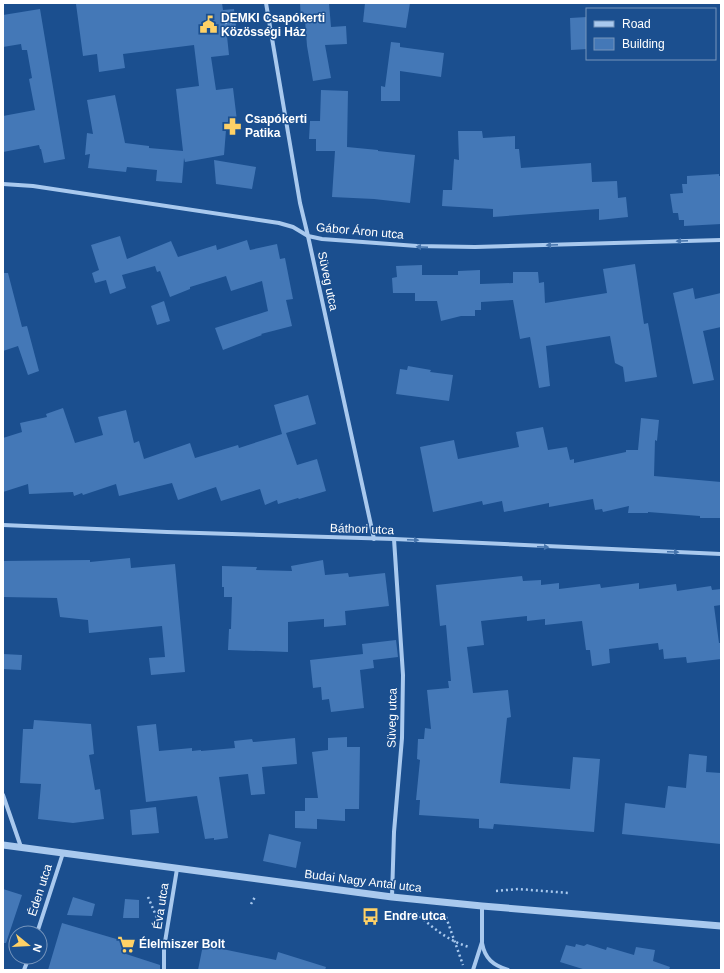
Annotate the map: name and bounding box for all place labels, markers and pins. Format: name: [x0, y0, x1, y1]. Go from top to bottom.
place label: DEMKI Csapókerti Közösségi Ház: [221, 11, 325, 39]
public building icon: DEMKI Csapókerti Közösségi Ház: [198, 15, 218, 35]
place label: Csapókerti Patika: [245, 112, 307, 140]
pharmacy icon: Csapókerti Patika: [222, 116, 242, 136]
bus stop icon: Endre utca: [361, 906, 381, 926]
place label: Endre utca: [384, 909, 446, 923]
supermarket icon: Élelmiszer Bolt: [116, 934, 136, 954]
place label: Élelmiszer Bolt: [139, 936, 225, 951]

